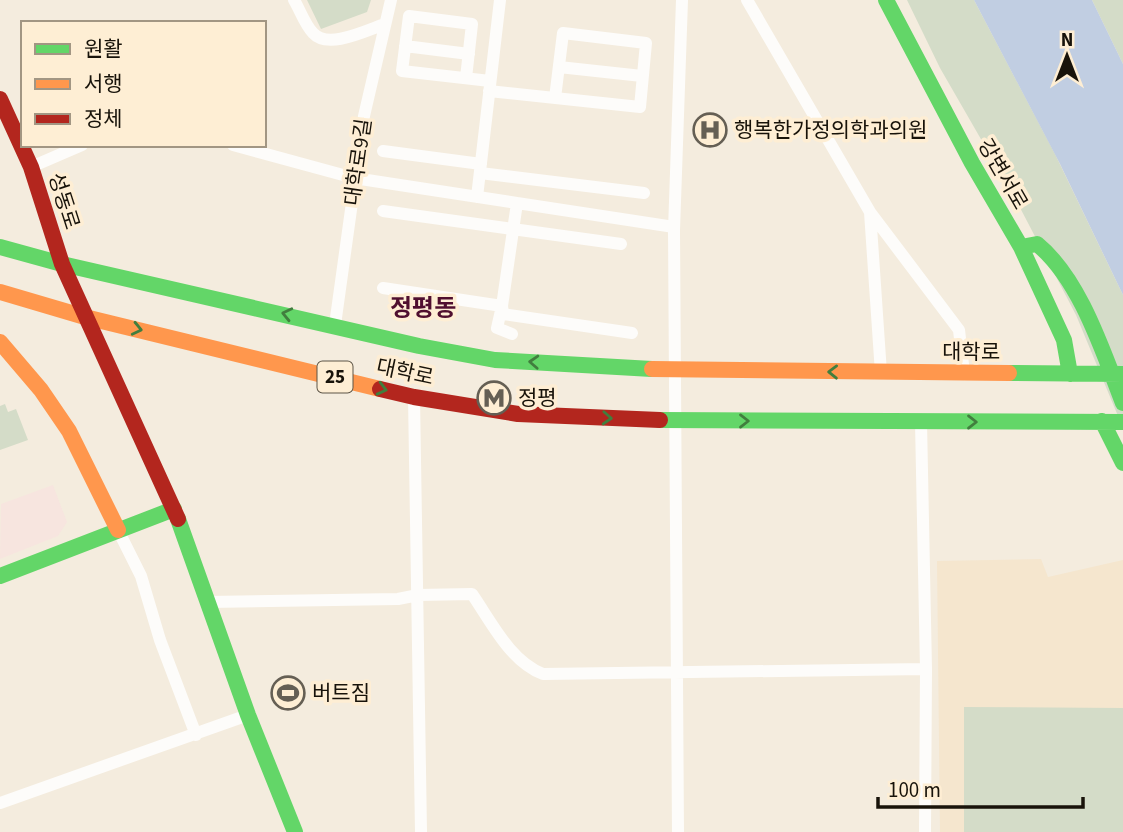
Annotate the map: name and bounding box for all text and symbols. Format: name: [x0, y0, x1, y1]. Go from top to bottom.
legend: [21, 21, 266, 147]
north arrow: [1032, 21, 1102, 91]
text: N: [1061, 27, 1073, 54]
text: 원활: [84, 34, 123, 64]
text: 서행: [84, 69, 123, 99]
text: 정체: [84, 104, 123, 134]
hospital icon: 행복한가정의학과의원: [691, 111, 729, 149]
place label: 행복한가정의학과의원: [734, 115, 927, 145]
street label: 대학로9길: [337, 116, 379, 208]
street label: 강변서로: [971, 133, 1035, 215]
street label: 성동로: [41, 169, 87, 233]
district label: 정평동: [390, 291, 456, 326]
one-way arrow: [281, 308, 293, 323]
one-way arrow: [131, 321, 143, 336]
street label: 대학로: [942, 337, 1000, 367]
street label: 대학로: [374, 351, 436, 393]
one-way arrow: [528, 355, 539, 370]
road number: 25: [318, 362, 352, 392]
one-way arrow: [827, 364, 838, 380]
metro station icon: 정평: [475, 379, 513, 417]
one-way arrow: [376, 381, 388, 395]
place label: 정평: [518, 383, 557, 413]
one-way arrow: [601, 410, 612, 425]
one-way arrow: [740, 413, 750, 429]
one-way arrow: [967, 414, 978, 430]
sports icon: 버트짐: [269, 674, 307, 712]
place label: 버트짐: [312, 678, 370, 708]
scale bar: [878, 766, 1083, 810]
text: 100 m: [888, 775, 941, 805]

